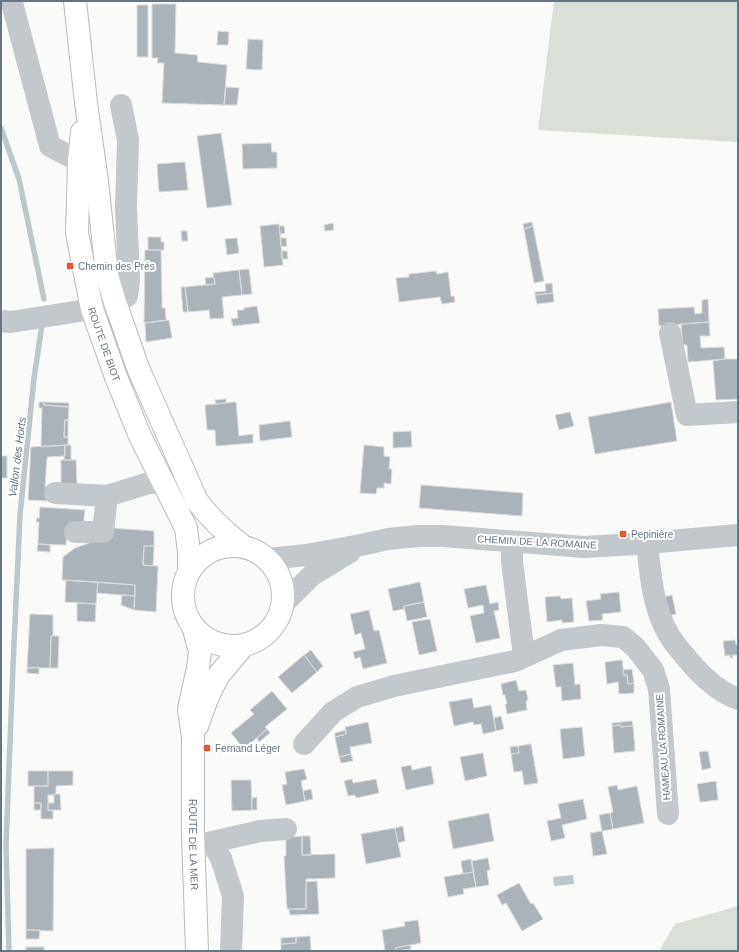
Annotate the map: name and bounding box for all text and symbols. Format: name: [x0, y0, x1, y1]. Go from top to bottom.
marker: Chemin des Prés: [65, 261, 75, 271]
place label: Chemin des Prés: [78, 261, 155, 272]
street label: ROUTE DE BIOT: [86, 306, 123, 383]
water label: Vallon des Horts: [6, 416, 28, 498]
marker: Pepinière: [618, 529, 628, 539]
place label: Pepinière: [631, 529, 674, 540]
street label: CHEMIN DE LA ROMAINE: [477, 533, 598, 551]
street label: HAMEAU LA ROMAINE: [654, 693, 672, 801]
marker: Fernand Léger: [202, 743, 212, 753]
place label: Fernand Léger: [215, 743, 281, 754]
street label: ROUTE DE LA MER: [188, 799, 200, 890]

